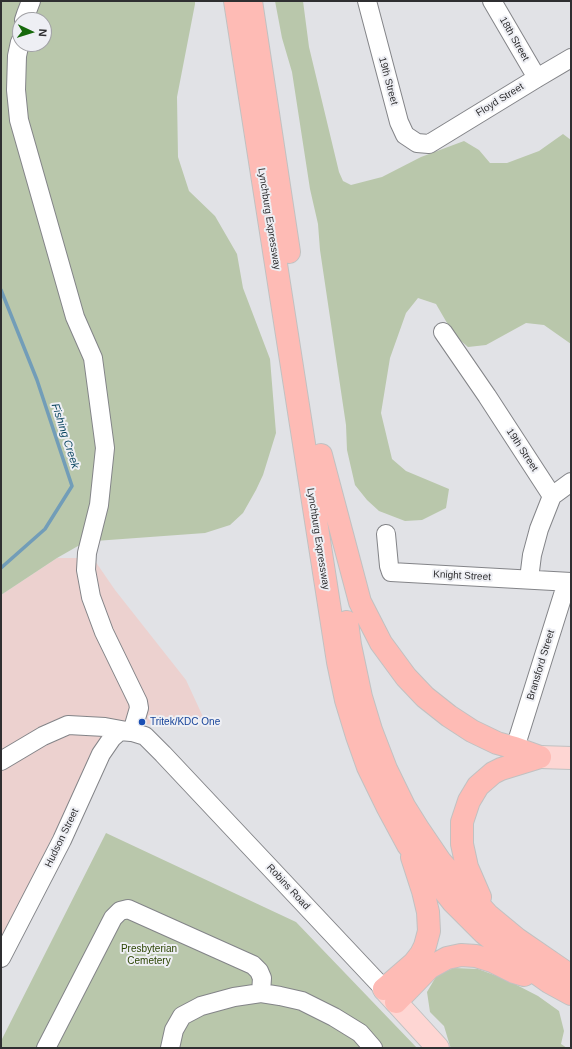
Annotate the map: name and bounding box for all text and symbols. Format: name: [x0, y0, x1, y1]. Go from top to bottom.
north arrow: [12, 12, 52, 52]
street label: 18th Street: [497, 15, 531, 63]
text: N: [37, 28, 49, 37]
street label: 19th Street: [376, 56, 400, 106]
street label: Floyd Street: [474, 81, 526, 119]
street label: Lynchburg Expressway: [255, 167, 283, 271]
water label: Fishing Creek: [48, 402, 82, 470]
street label: 19th Street: [504, 426, 540, 474]
street label: Lynchburg Expressway: [304, 487, 332, 591]
street label: Knight Street: [433, 568, 491, 584]
street label: Bransford Street: [525, 628, 557, 702]
place label: Tritek/KDC One: [150, 716, 220, 728]
marker: Tritek/KDC One: [137, 717, 147, 727]
street label: Hudson Street: [43, 807, 81, 869]
street label: Robins Road: [264, 862, 312, 912]
park label: Presbyterian Cemetery: [121, 943, 177, 966]

